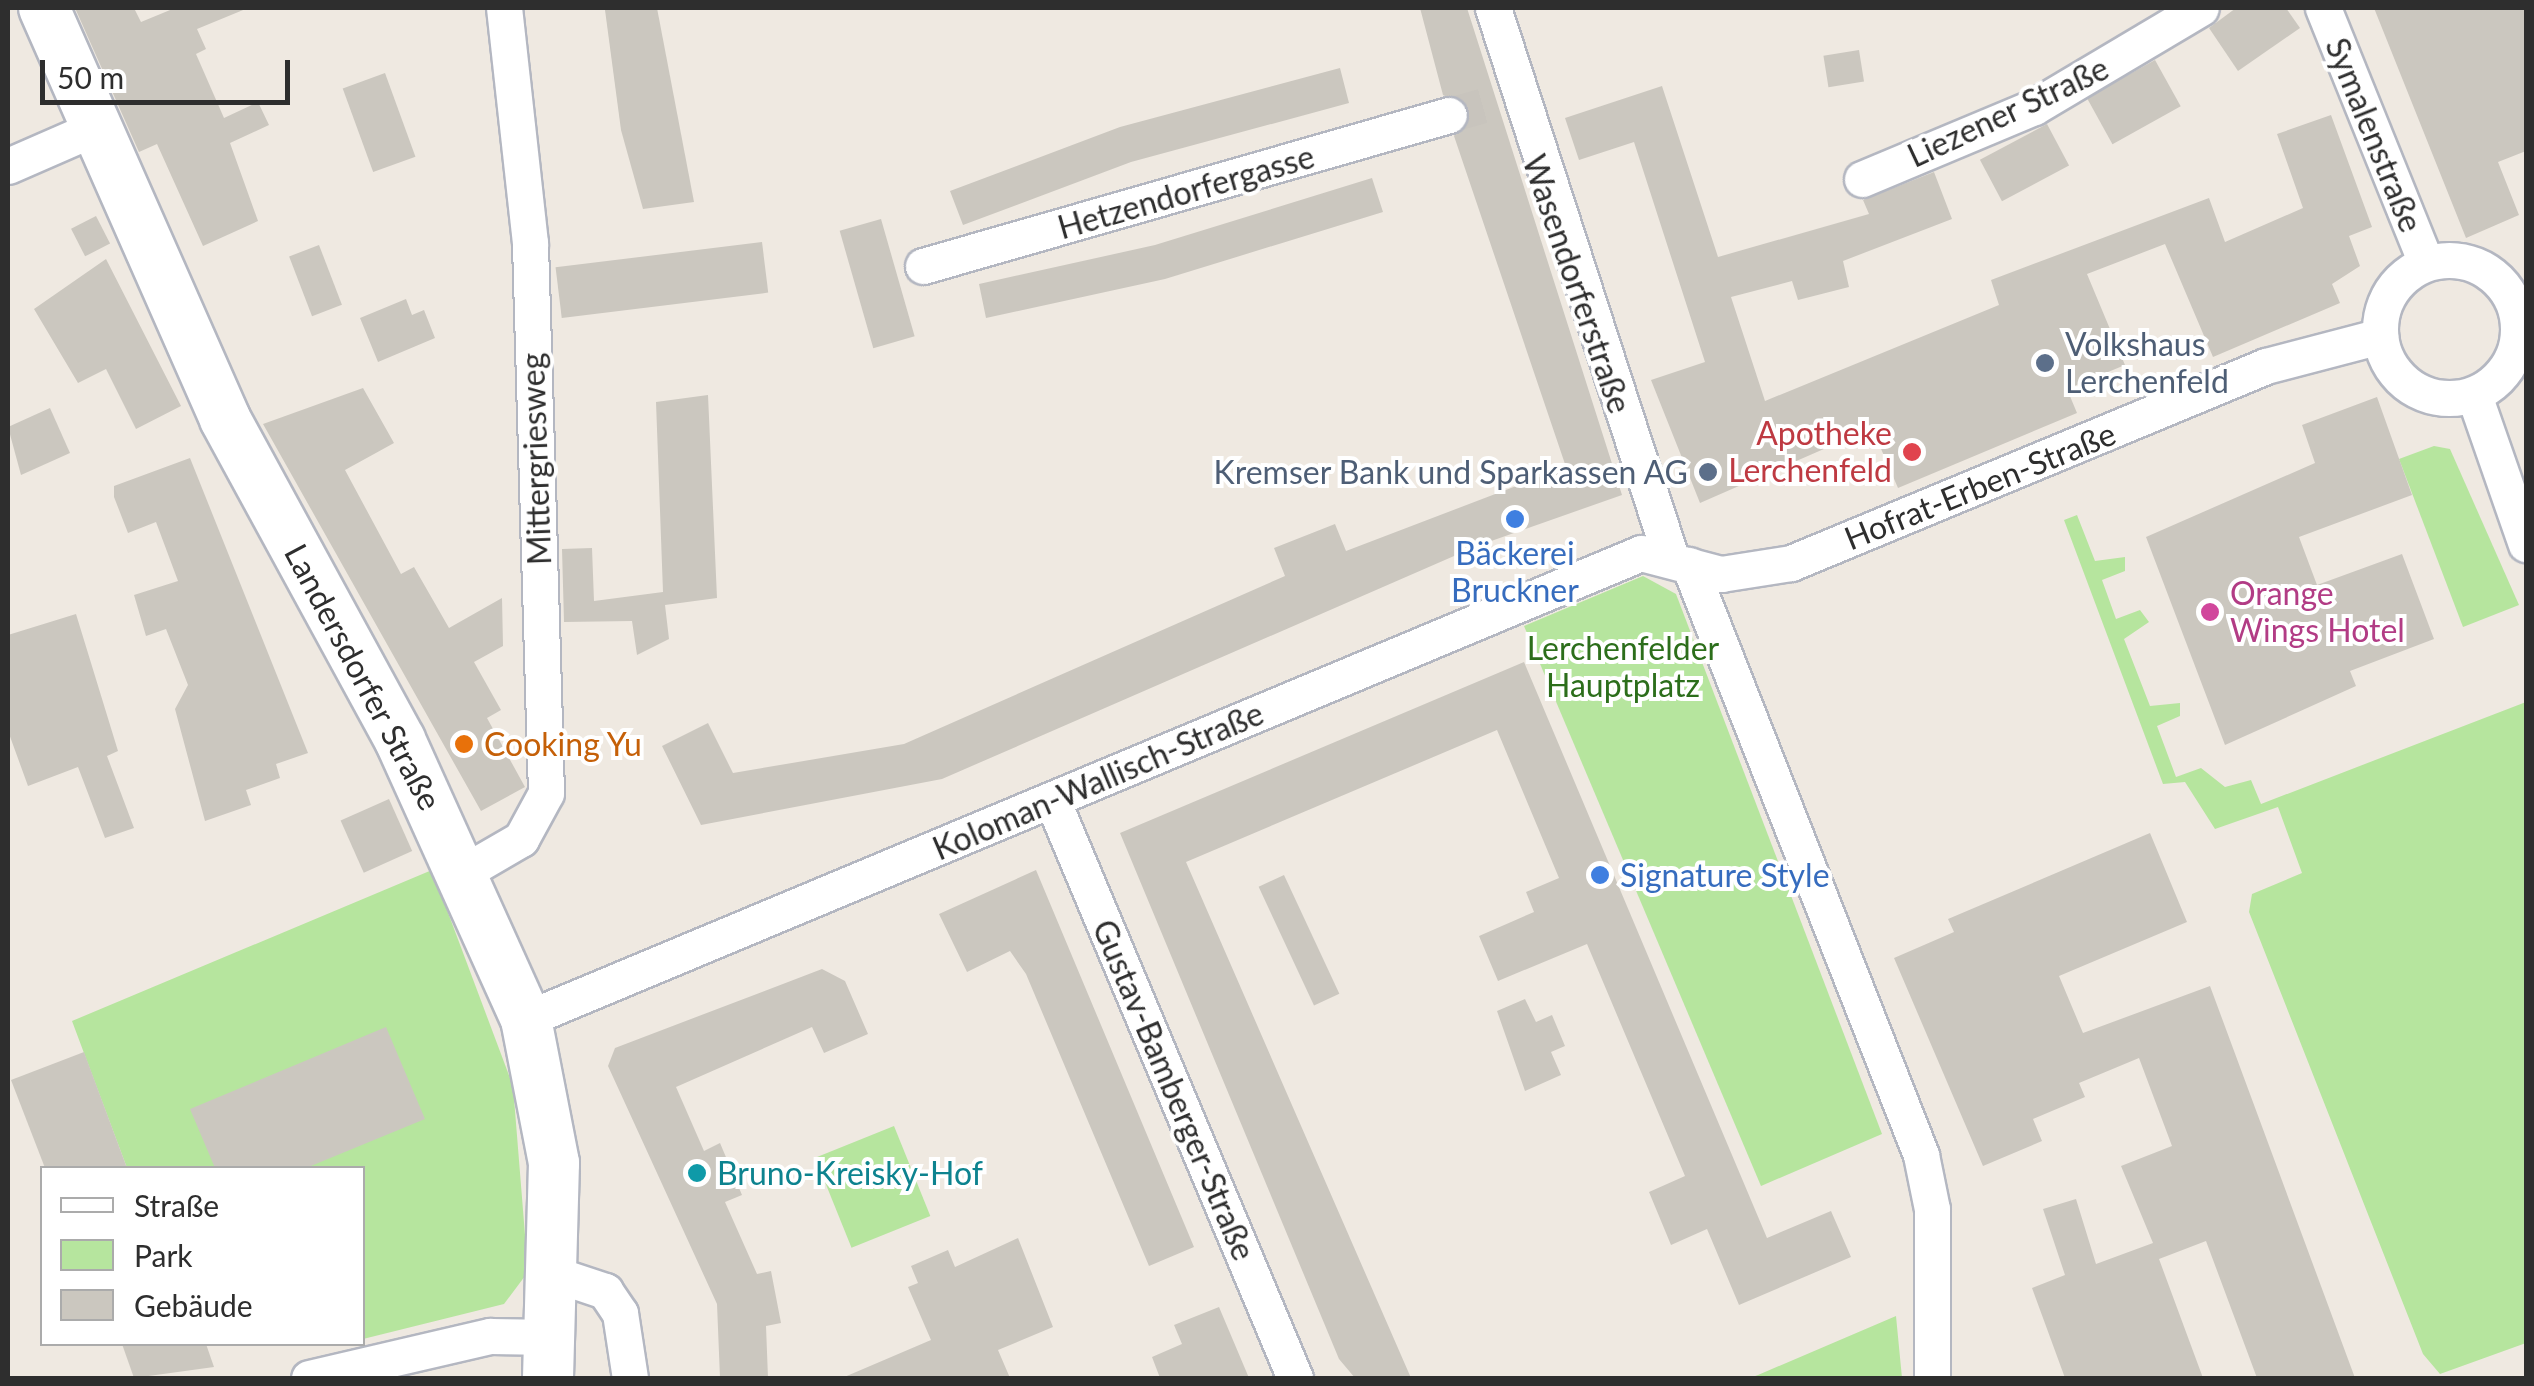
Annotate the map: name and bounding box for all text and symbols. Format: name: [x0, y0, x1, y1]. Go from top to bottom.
street label: Symalenstraße: [2318, 32, 2430, 238]
scale bar: [45, 40, 295, 102]
street label: Liezener Straße: [1901, 49, 2115, 175]
text: 50 m: [57, 59, 124, 95]
street label: Hetzendorfergasse: [1053, 137, 1319, 247]
street label: Wasendorferstraße: [1515, 150, 1639, 418]
place label: Volkshaus Lerchenfeld: [2065, 326, 2229, 401]
street label: Mittergriesweg: [513, 352, 559, 566]
marker: Volkshaus Lerchenfeld: [2034, 352, 2056, 374]
street label: Hofrat-Erben-Straße: [1839, 414, 2121, 558]
place label: Apotheke Lerchenfeld: [1728, 415, 1892, 490]
marker: Apotheke Lerchenfeld: [1901, 441, 1923, 463]
place label: Kremser Bank und Sparkassen AG: [1212, 453, 1688, 491]
marker: Kremser Bank und Sparkassen AG: [1697, 461, 1719, 483]
marker: Bäckerei Bruckner: [1504, 508, 1526, 530]
place label: Bäckerei Bruckner: [1451, 535, 1579, 610]
street label: Landersdorfer Straße: [276, 537, 450, 817]
place label: Orange Wings Hotel: [2230, 575, 2405, 650]
marker: Orange Wings Hotel: [2199, 601, 2221, 623]
park label: Lerchenfelder Hauptplatz: [1527, 630, 1719, 705]
street label: Koloman-Wallisch-Straße: [927, 694, 1269, 868]
place label: Cooking Yu: [484, 725, 643, 763]
marker: Cooking Yu: [453, 733, 475, 755]
place label: Signature Style: [1620, 856, 1830, 894]
marker: Signature Style: [1589, 864, 1611, 886]
street label: Gustav-Bamberger-Straße: [1085, 914, 1263, 1266]
place label: Bruno-Kreisky-Hof: [717, 1154, 983, 1192]
marker: Bruno-Kreisky-Hof: [686, 1162, 708, 1184]
legend: [40, 1166, 365, 1346]
text: Straße: [134, 1187, 219, 1223]
text: Park: [134, 1237, 193, 1273]
text: Gebäude: [134, 1287, 253, 1323]

